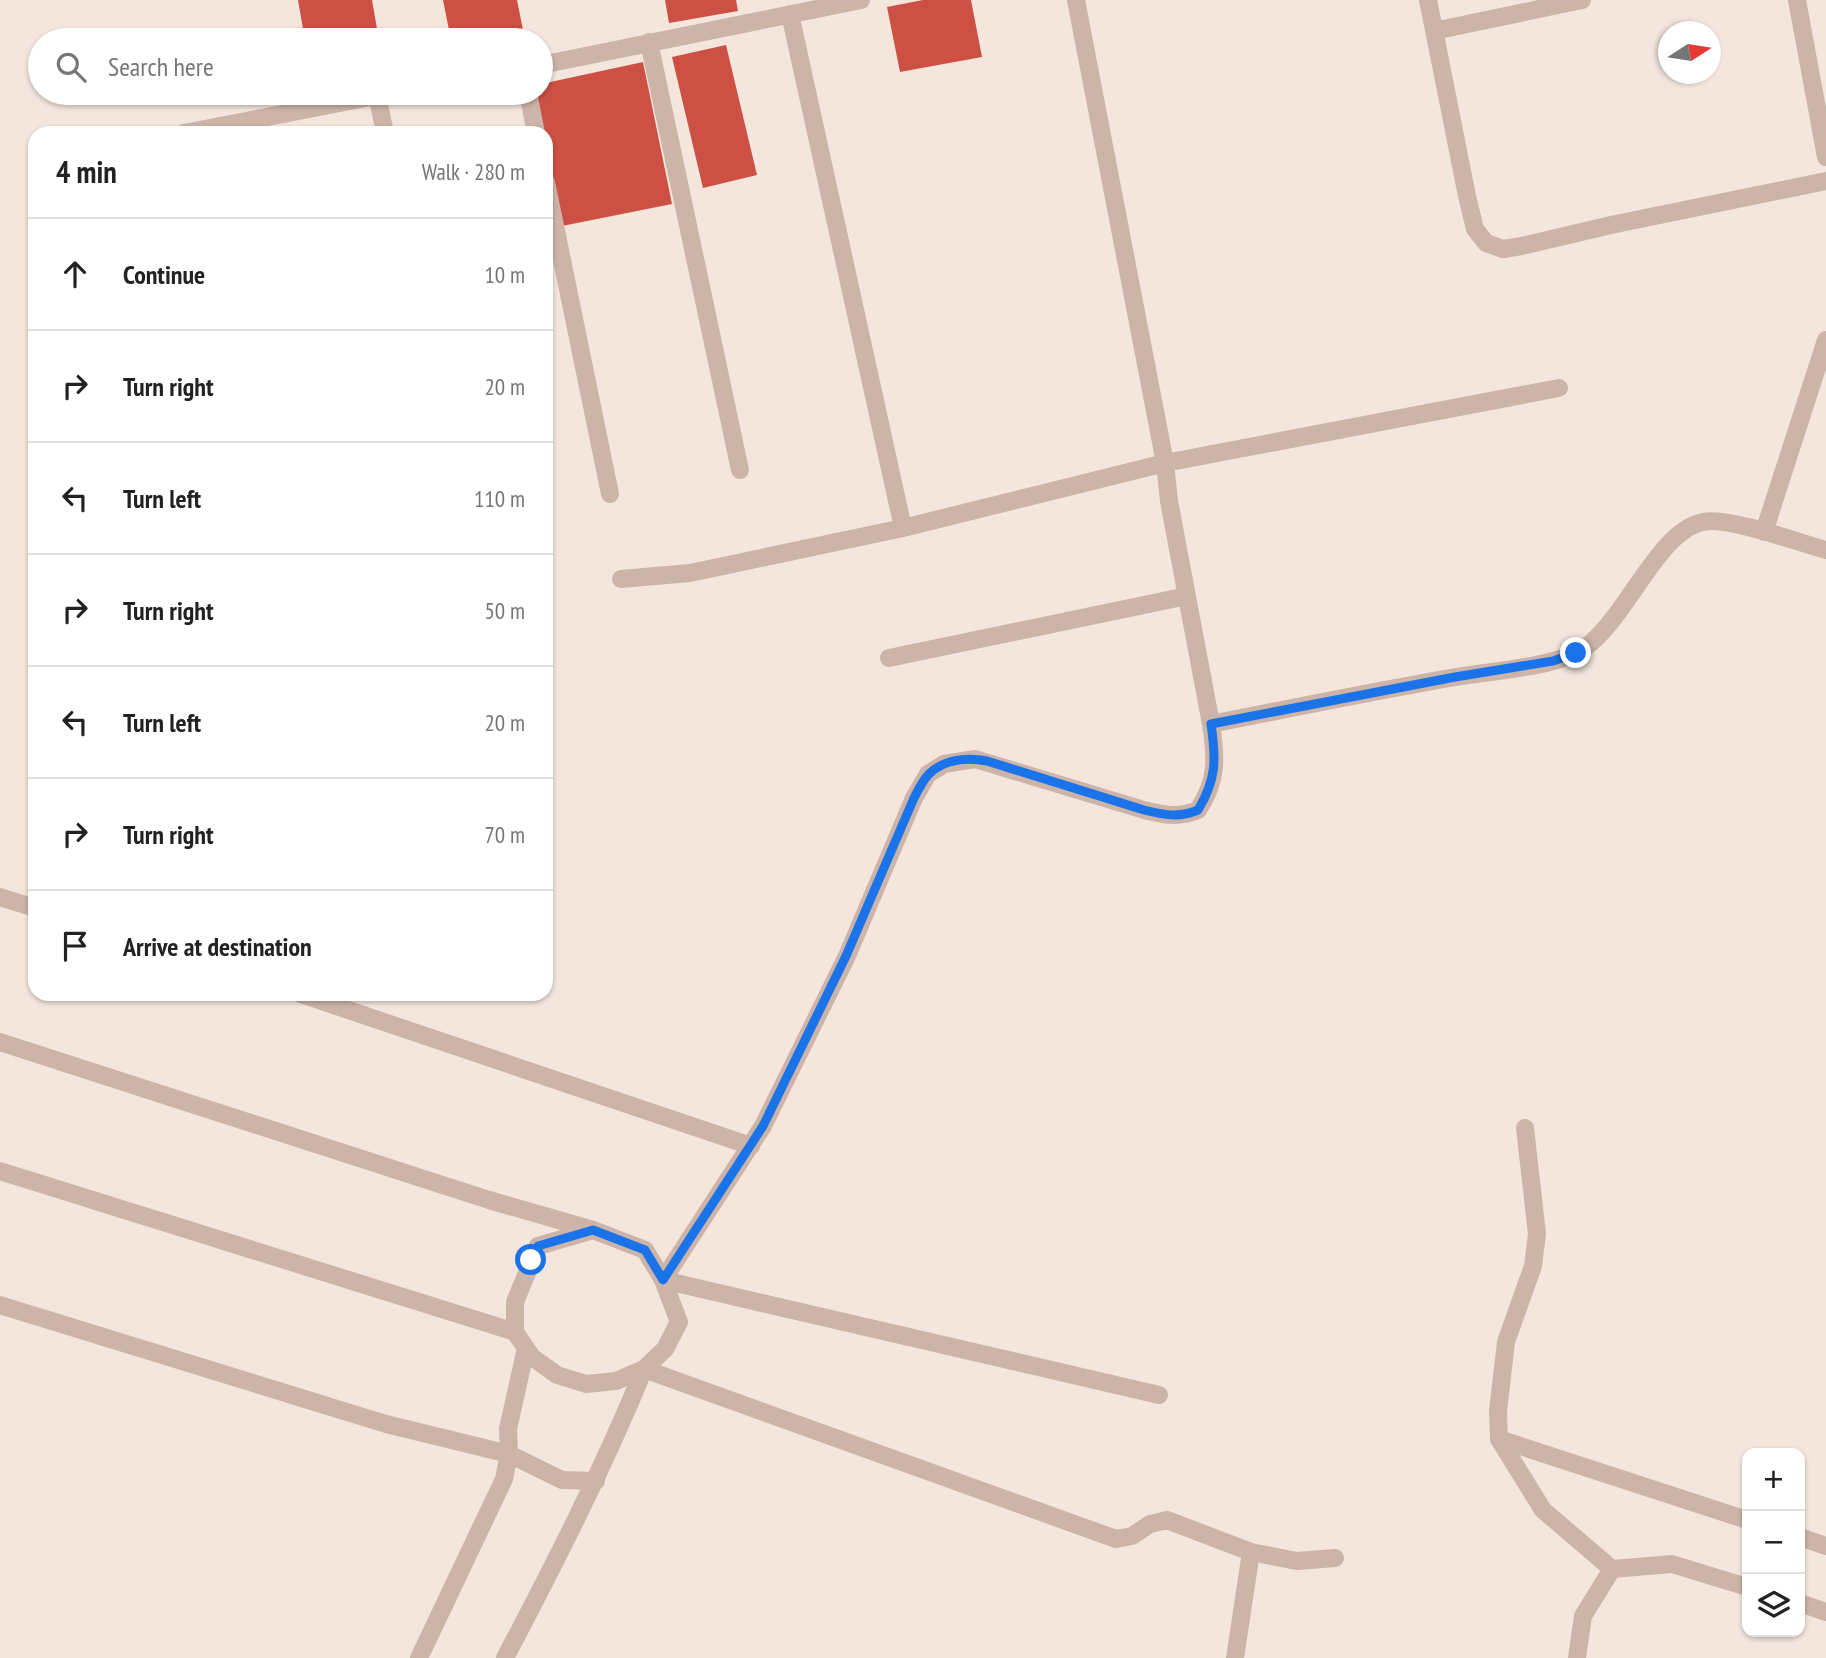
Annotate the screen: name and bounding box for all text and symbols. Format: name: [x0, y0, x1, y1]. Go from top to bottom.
north arrow: [1658, 21, 1721, 84]
search box: [28, 28, 553, 105]
icon: search: [52, 48, 90, 86]
text: Search here: [108, 50, 214, 83]
text: 4 min: [56, 152, 117, 191]
text: Walk · 280 m: [422, 157, 525, 186]
icon: ahead: [56, 255, 94, 293]
text: Continue: [123, 258, 205, 291]
text: 10 m: [484, 260, 525, 289]
icon: right: [56, 367, 94, 405]
text: Turn right: [123, 370, 214, 403]
text: 20 m: [484, 372, 525, 401]
icon: left: [56, 479, 94, 517]
text: Turn left: [123, 482, 201, 515]
text: 110 m: [474, 484, 525, 513]
icon: right: [56, 591, 94, 629]
text: Turn right: [123, 594, 214, 627]
text: 50 m: [484, 596, 525, 625]
route end: [1560, 637, 1591, 668]
icon: left: [56, 703, 94, 741]
text: Turn left: [123, 706, 201, 739]
text: 20 m: [484, 708, 525, 737]
icon: right: [56, 815, 94, 853]
text: Turn right: [123, 818, 214, 851]
text: 70 m: [484, 820, 525, 849]
icon: arrive: [56, 927, 94, 965]
text: Arrive at destination: [123, 930, 312, 963]
route start: [515, 1244, 546, 1275]
map controls: [1742, 1448, 1805, 1637]
button: +: [1742, 1448, 1805, 1511]
button: −: [1742, 1511, 1805, 1574]
button: layers: [1742, 1574, 1805, 1637]

